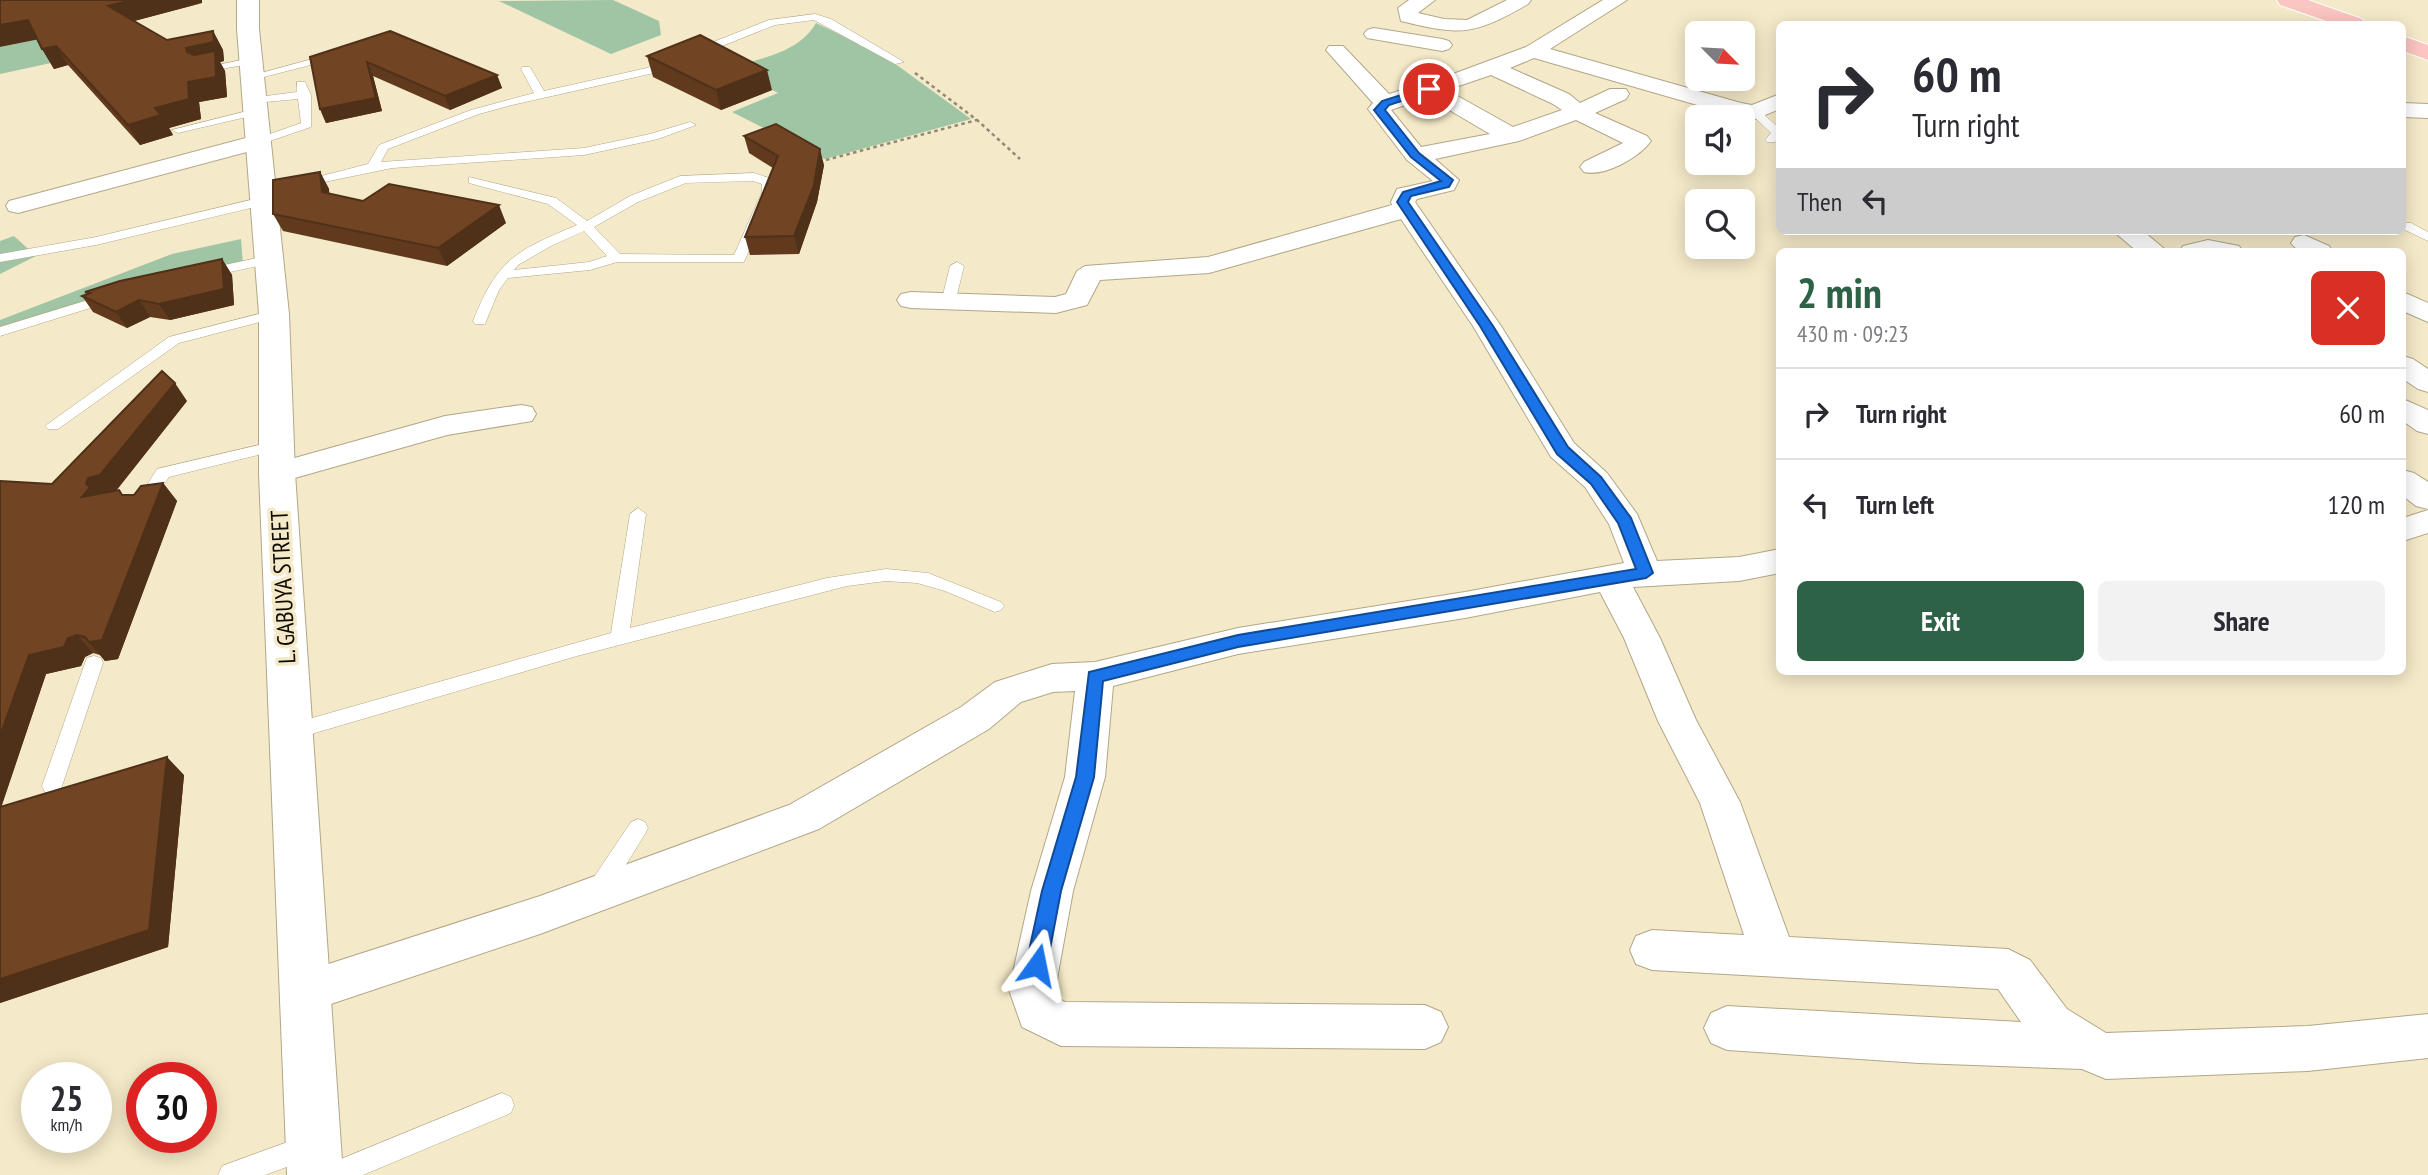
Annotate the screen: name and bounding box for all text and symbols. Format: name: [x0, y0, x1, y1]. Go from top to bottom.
north arrow: [1685, 21, 1755, 91]
map controls: [1685, 21, 1755, 259]
text: 60 m: [1912, 42, 2001, 106]
icon: right: [1797, 49, 1888, 140]
pin: [1399, 59, 1459, 119]
icon: arrive: [1410, 70, 1448, 108]
text: Turn right: [1912, 104, 2020, 146]
button: sound: [1685, 105, 1755, 175]
icon: left: [1856, 182, 1894, 220]
text: Then: [1797, 185, 1842, 218]
button: search: [1685, 189, 1755, 259]
text: 2 min: [1797, 265, 1882, 320]
button: close: [2311, 271, 2385, 345]
text: 430 m · 09:23: [1797, 319, 1909, 348]
icon: right: [1797, 395, 1835, 433]
text: Turn right: [1856, 397, 1947, 430]
text: 60 m: [2339, 397, 2385, 430]
icon: left: [1797, 486, 1835, 524]
text: Turn left: [1856, 488, 1934, 521]
text: 120 m: [2327, 488, 2385, 521]
street label: L. GABUYA STREET: [263, 509, 303, 665]
button: Exit: [1797, 581, 2084, 661]
button: Share: [2098, 581, 2385, 661]
position arrow: [1000, 928, 1074, 1002]
speed limit sign: 30: [126, 1062, 217, 1153]
text: 25: [50, 1075, 83, 1121]
text: km/h: [51, 1113, 82, 1136]

